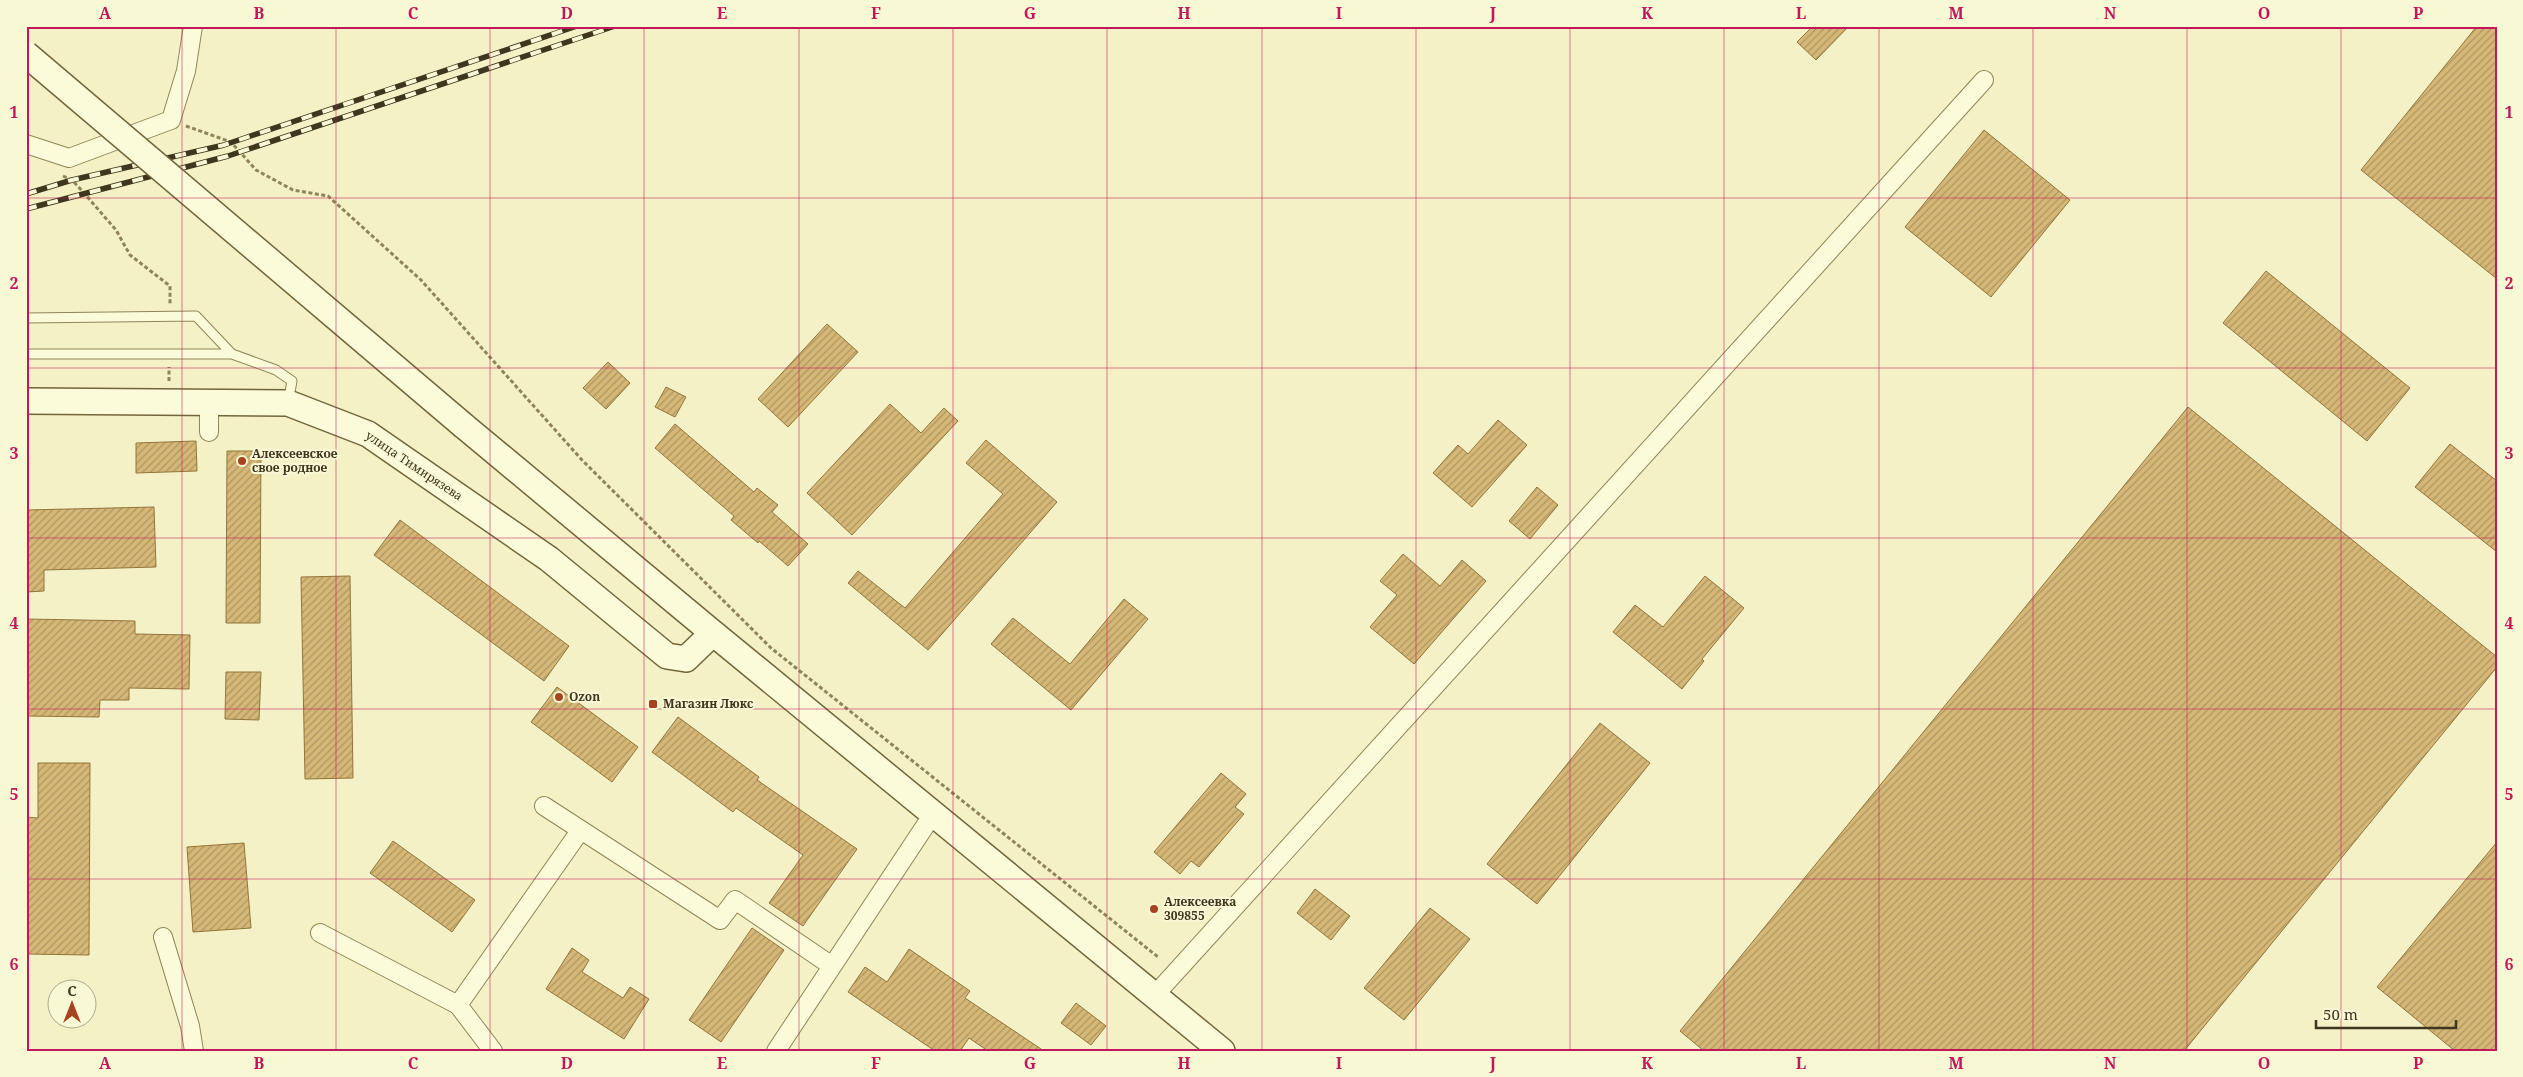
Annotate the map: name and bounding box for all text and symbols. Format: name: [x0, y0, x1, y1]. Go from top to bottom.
text: A: [99, 2, 112, 24]
text: B: [254, 2, 265, 24]
text: C: [408, 2, 419, 24]
text: D: [561, 2, 573, 24]
text: E: [717, 2, 727, 24]
text: F: [871, 2, 881, 24]
text: G: [1024, 2, 1036, 24]
text: H: [1177, 2, 1191, 24]
text: I: [1336, 2, 1342, 24]
text: J: [1489, 2, 1497, 24]
text: K: [1641, 2, 1653, 24]
text: L: [1796, 2, 1806, 24]
text: M: [1948, 2, 1964, 24]
text: N: [2104, 2, 2117, 24]
text: O: [2258, 2, 2270, 24]
text: P: [2413, 2, 2423, 24]
text: 1: [9, 101, 19, 123]
text: 1: [2504, 101, 2514, 123]
text: 2: [9, 272, 19, 294]
text: 2: [2504, 272, 2514, 294]
street label: улица Тимирязева: [362, 427, 466, 505]
text: 3: [9, 442, 19, 464]
text: 3: [2504, 442, 2514, 464]
place label: Алексеевское свое родное: [252, 445, 338, 476]
marker: Алексеевское свое родное: [236, 455, 248, 467]
text: 4: [9, 612, 19, 634]
text: 4: [2504, 612, 2514, 634]
place label: Ozon: [569, 688, 600, 705]
marker: Ozon: [553, 691, 565, 703]
place label: Магазин Люкс: [663, 695, 753, 712]
marker: Магазин Люкс: [647, 698, 659, 710]
text: 5: [9, 783, 19, 805]
text: 5: [2504, 783, 2514, 805]
place label: Алексеевка 309855: [1164, 893, 1236, 924]
marker: Алексеевка 309855: [1148, 903, 1160, 915]
text: 6: [9, 953, 19, 975]
text: 6: [2504, 953, 2514, 975]
north arrow: [48, 980, 98, 1030]
text: С: [67, 981, 77, 1000]
scale bar: [2316, 997, 2456, 1029]
text: 50 m: [2323, 1004, 2358, 1024]
text: A: [99, 1052, 112, 1074]
text: B: [254, 1052, 265, 1074]
text: C: [408, 1052, 419, 1074]
text: D: [561, 1052, 573, 1074]
text: E: [717, 1052, 727, 1074]
text: F: [871, 1052, 881, 1074]
text: G: [1024, 1052, 1036, 1074]
text: H: [1177, 1052, 1191, 1074]
text: I: [1336, 1052, 1342, 1074]
text: J: [1489, 1052, 1497, 1074]
text: K: [1641, 1052, 1653, 1074]
text: L: [1796, 1052, 1806, 1074]
text: M: [1948, 1052, 1964, 1074]
text: N: [2104, 1052, 2117, 1074]
text: O: [2258, 1052, 2270, 1074]
text: P: [2413, 1052, 2423, 1074]

